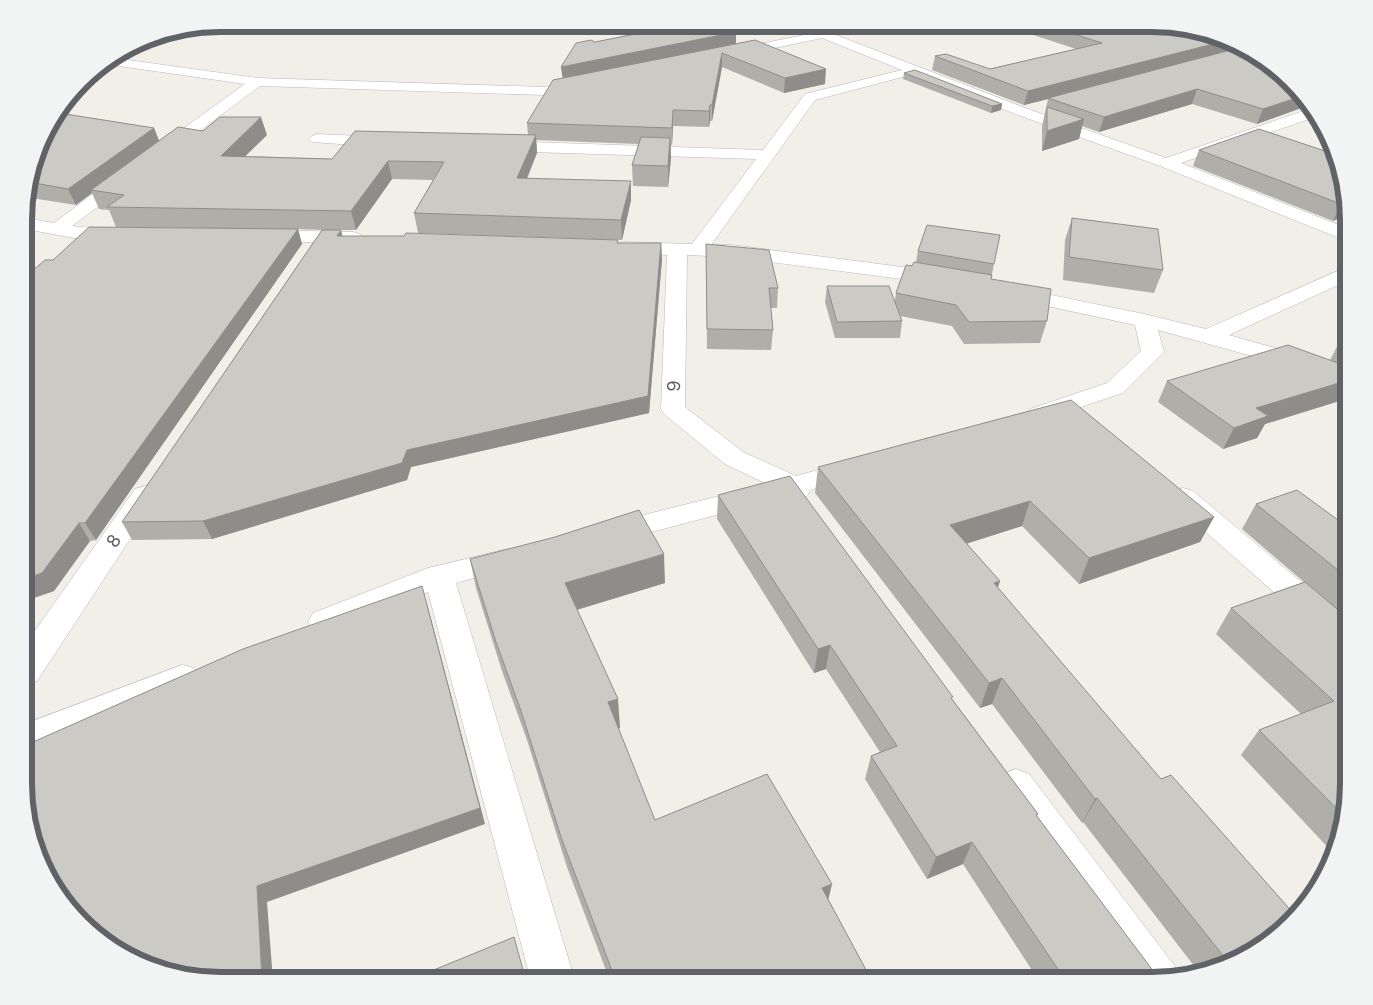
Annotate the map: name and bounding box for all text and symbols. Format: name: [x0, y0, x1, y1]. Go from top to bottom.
street label: 9: [663, 380, 684, 392]
street label: 8: [102, 530, 125, 551]

